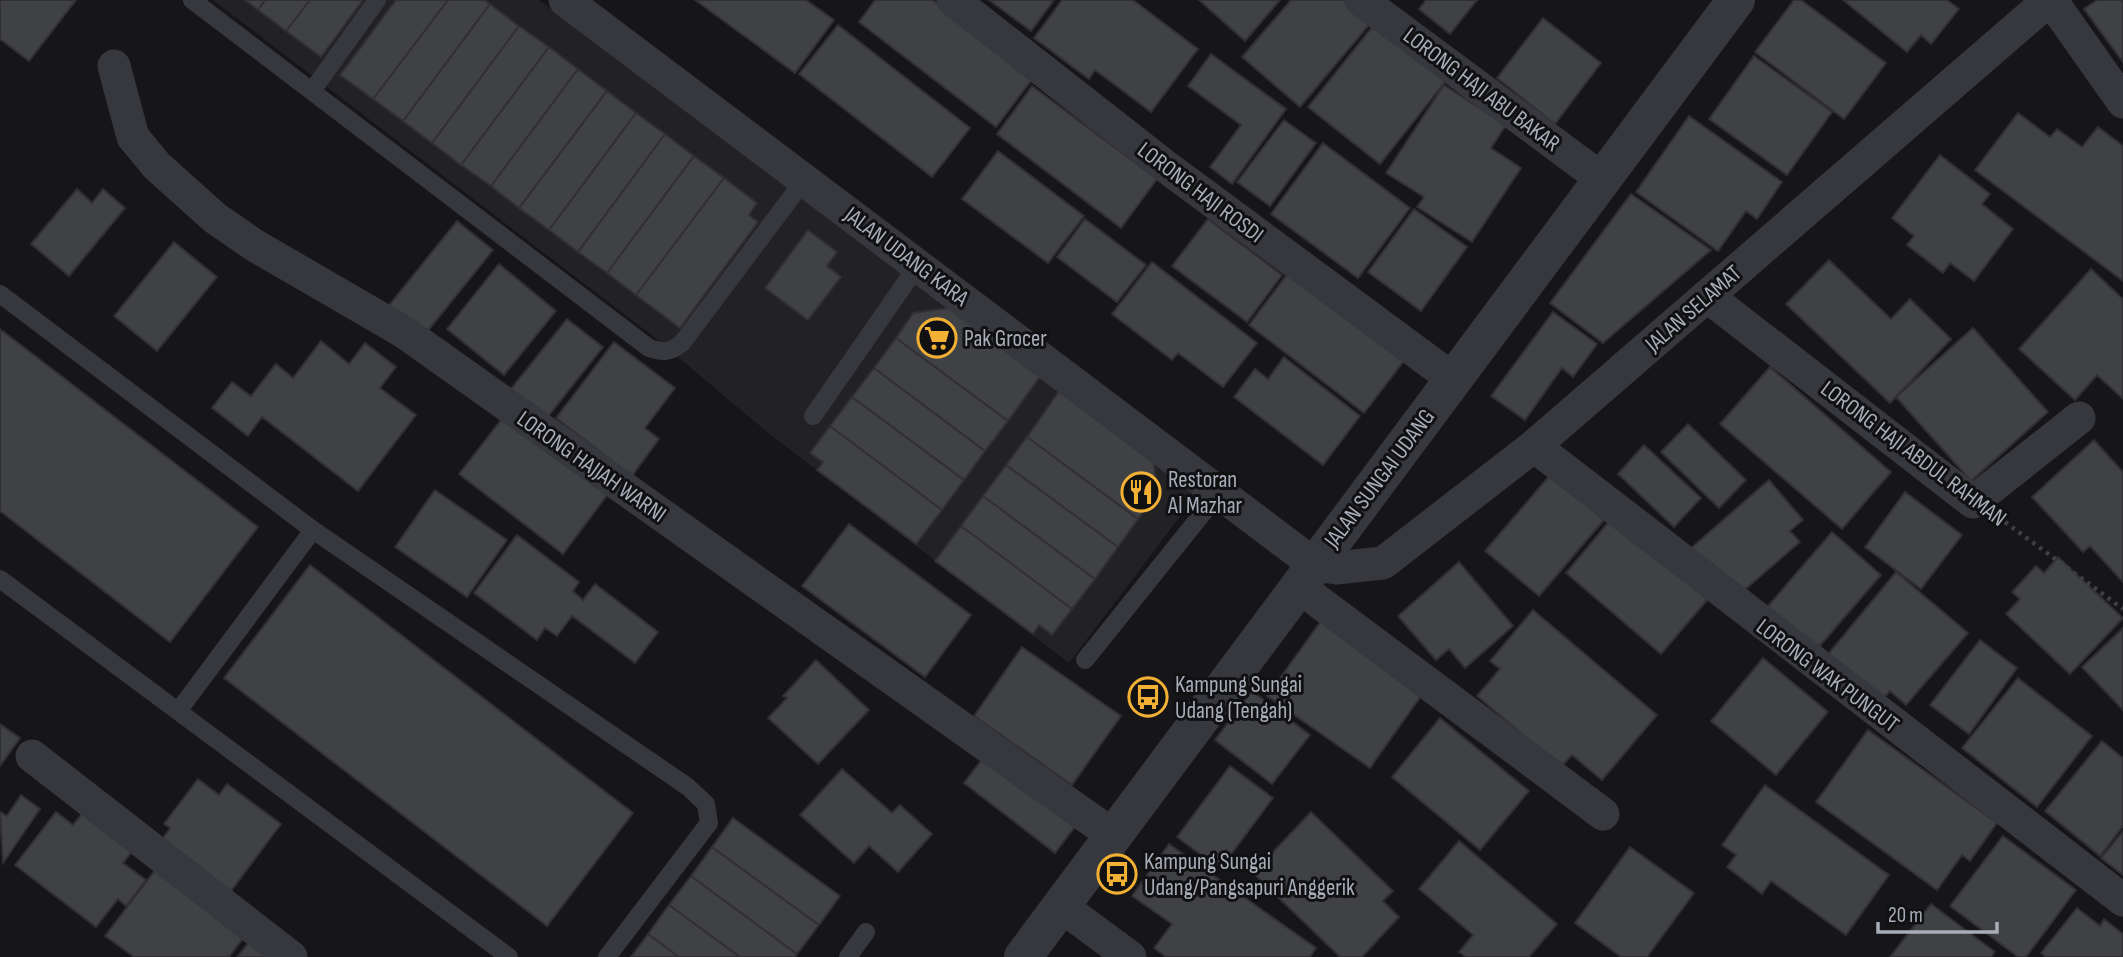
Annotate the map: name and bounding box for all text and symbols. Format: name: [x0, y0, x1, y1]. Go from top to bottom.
street label: LORONG HAJI ABU BAKAR: [1397, 22, 1566, 158]
street label: LORONG HAJI ROSDI: [1132, 136, 1269, 249]
street label: JALAN UDANG KARA: [838, 200, 974, 313]
street label: JALAN SELAMAT: [1639, 259, 1747, 359]
supermarket icon: Pak Grocer: [916, 317, 958, 359]
place label: Pak Grocer: [964, 325, 1047, 353]
street label: LORONG HAJI ABDUL RAHMAN: [1815, 375, 2012, 533]
street label: JALAN SUNGAI UDANG: [1318, 404, 1441, 554]
street label: LORONG HAJJAH WARNI: [511, 405, 671, 529]
place label: Restoran Al Mazhar: [1167, 466, 1243, 520]
restaurant icon: Restoran Al Mazhar: [1120, 471, 1162, 513]
street label: LORONG WAK PUNGUT: [1750, 613, 1904, 739]
place label: Kampung Sungai Udang (Tengah): [1175, 671, 1302, 725]
bus stop icon: Kampung Sungai Udang (Tengah): [1127, 676, 1169, 718]
place label: Kampung Sungai Udang/Pangsapuri Anggerik: [1144, 848, 1355, 902]
bus stop icon: Kampung Sungai Udang/Pangsapuri Anggerik: [1096, 853, 1138, 895]
scale bar: [1878, 890, 1997, 934]
text: 20 m: [1888, 903, 1923, 928]

